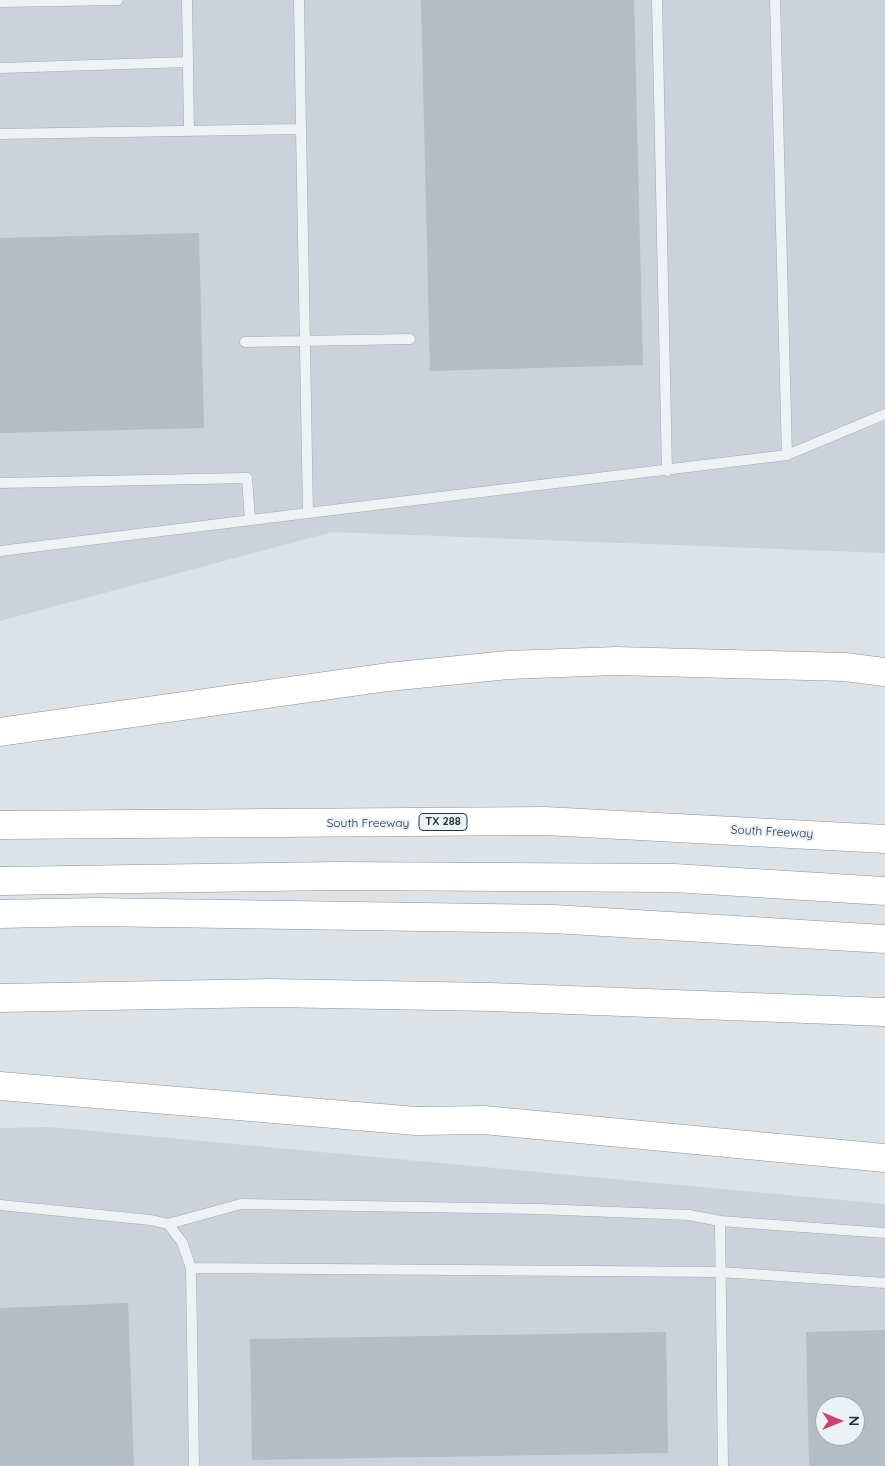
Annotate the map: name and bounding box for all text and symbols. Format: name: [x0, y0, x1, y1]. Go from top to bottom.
road number: TX 288: [419, 814, 467, 830]
street label: South Freeway: [327, 816, 409, 830]
street label: South Freeway: [730, 823, 814, 841]
north arrow: [815, 1396, 865, 1446]
text: N: [845, 1416, 863, 1426]

